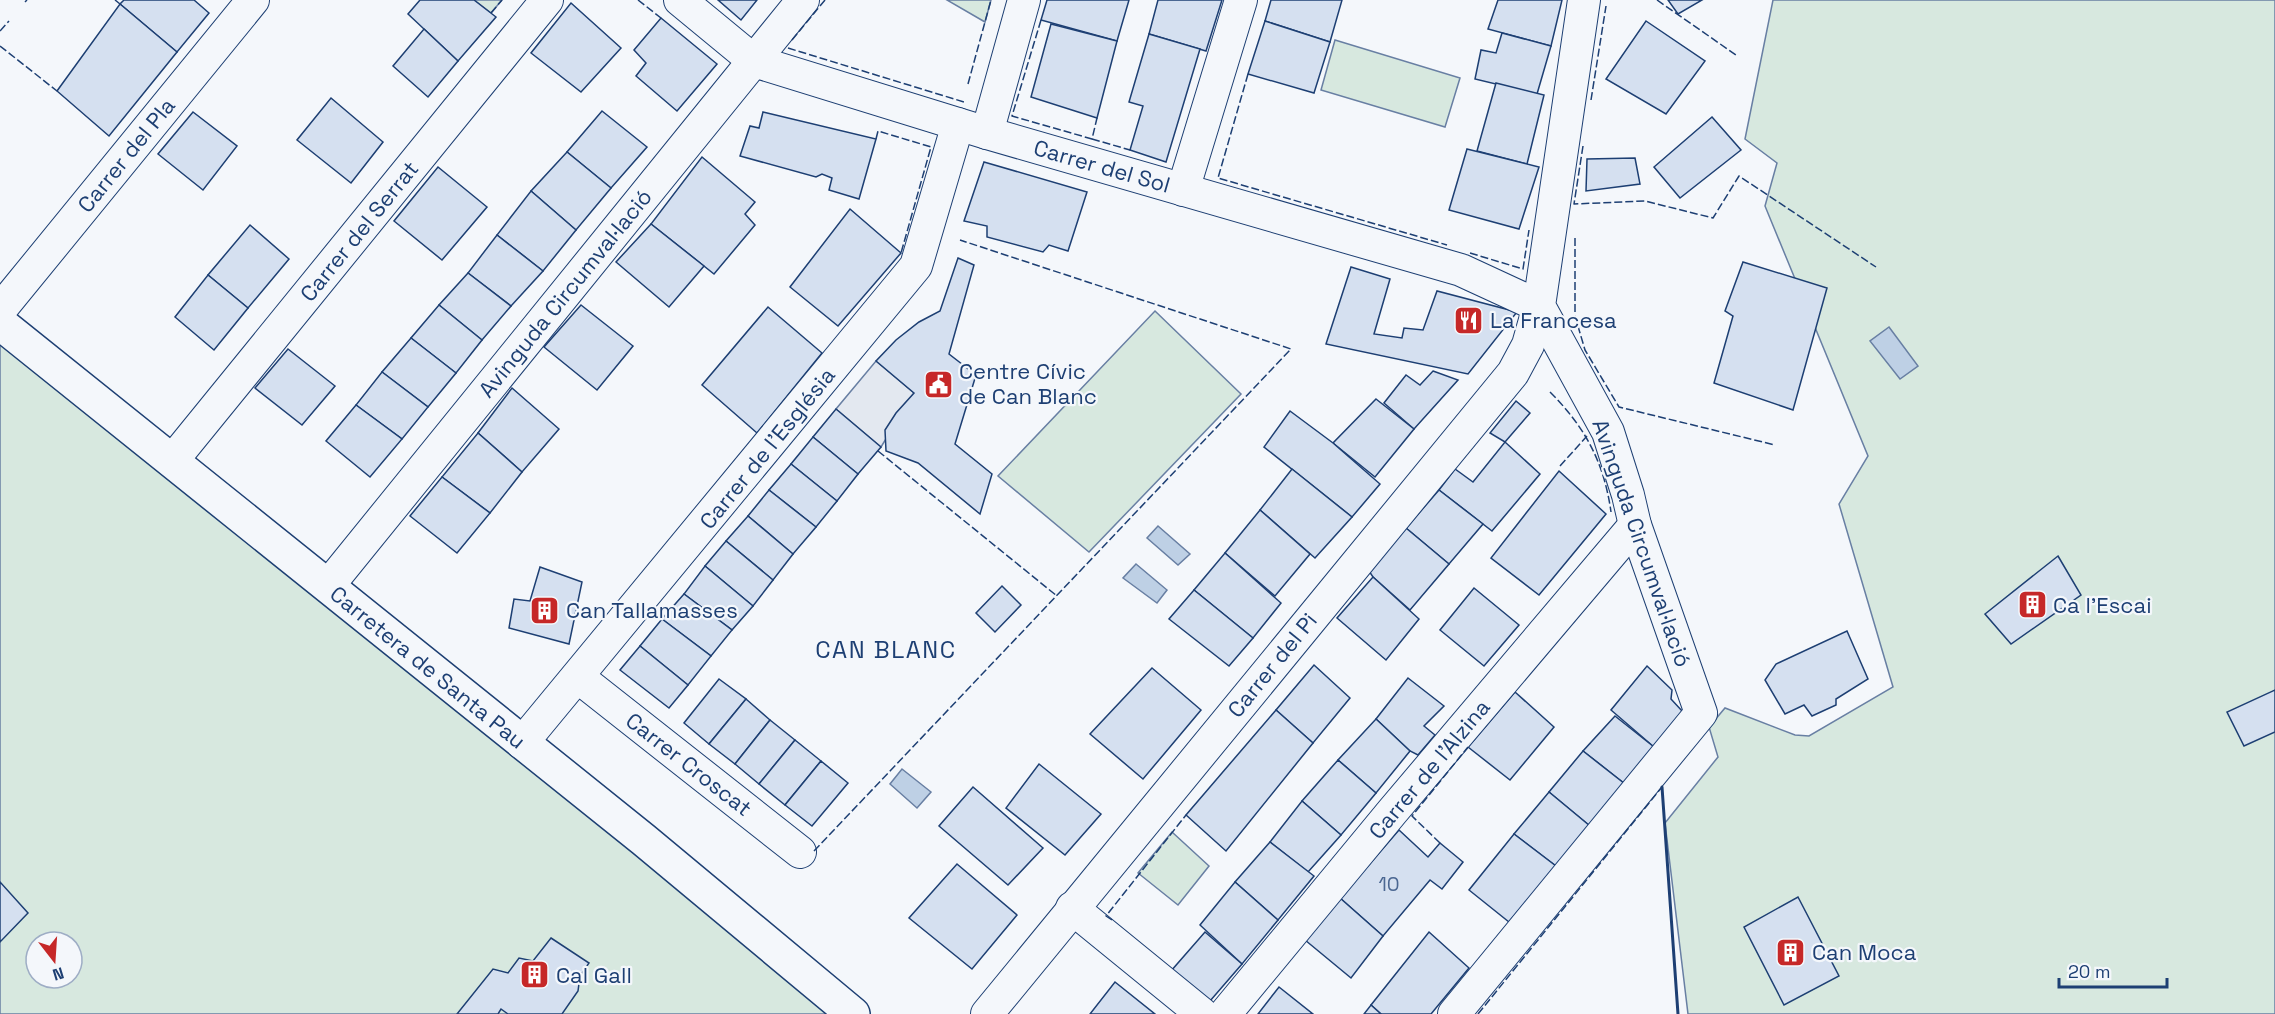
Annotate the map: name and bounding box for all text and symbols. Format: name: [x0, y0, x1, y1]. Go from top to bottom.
street label: Carrer del Pla: [71, 92, 181, 218]
street label: Carrer del Sol: [1031, 133, 1173, 199]
street label: Carrer del Serrat: [294, 155, 424, 307]
street label: Avinguda Circumval·lació: [472, 183, 658, 403]
restaurant icon: La Francesa: [1453, 304, 1485, 336]
place label: La Francesa: [1490, 306, 1617, 334]
place label: Centre Cívic de Can Blanc: [959, 357, 1097, 410]
street label: Carrer de l'Església: [693, 361, 841, 534]
public building icon: Centre Cívic de Can Blanc: [922, 368, 954, 400]
street label: Avinguda Circumval·lació: [1586, 415, 1698, 671]
street label: Carretera de Santa Pau: [324, 579, 532, 755]
building icon: Ca l'Escai: [2016, 589, 2048, 621]
place label: Ca l'Escai: [2053, 591, 2152, 619]
building icon: Can Tallamasses: [529, 594, 561, 626]
place label: Can Tallamasses: [566, 596, 738, 624]
street label: Carrer del Pi: [1221, 607, 1323, 723]
district label: CAN BLANC: [815, 634, 957, 665]
street label: Carrer de l'Alzina: [1362, 693, 1496, 845]
street label: Carrer Croscat: [620, 706, 758, 822]
house number: 10: [1378, 871, 1400, 897]
north arrow: [24, 930, 84, 990]
building icon: Can Moca: [1775, 936, 1807, 968]
place label: Can Moca: [1812, 938, 1917, 966]
scale bar: [2059, 951, 2167, 989]
building icon: Cal Gall: [519, 959, 551, 991]
text: 20 m: [2068, 960, 2111, 983]
place label: Cal Gall: [556, 961, 632, 989]
text: N: [50, 962, 66, 985]

